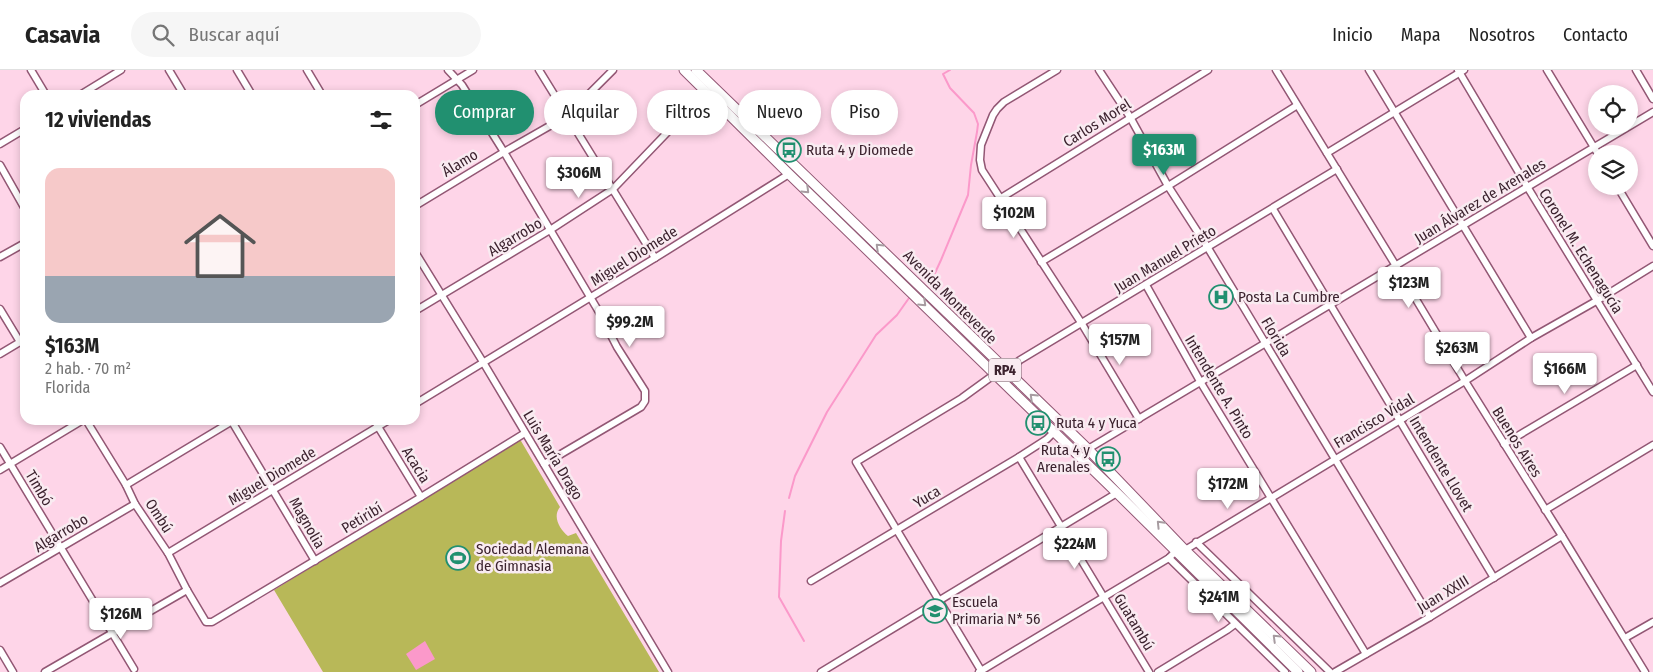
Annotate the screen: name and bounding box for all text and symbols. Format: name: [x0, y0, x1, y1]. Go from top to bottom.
search box: [131, 12, 481, 57]
text: Casavia: [25, 21, 101, 49]
icon: search: [149, 21, 177, 49]
text: Buscar aquí: [189, 23, 280, 46]
text: Inicio: [1332, 24, 1373, 46]
text: Mapa: [1401, 24, 1441, 46]
text: Nosotros: [1469, 24, 1535, 46]
text: Contacto: [1563, 24, 1628, 46]
map controls: [1588, 85, 1638, 195]
button: locate: [1588, 85, 1638, 135]
chip: Comprar: [435, 90, 534, 135]
chip: Alquilar: [544, 90, 637, 135]
chip: Filtros: [647, 90, 728, 135]
chip: Nuevo: [738, 90, 821, 135]
chip: Piso: [831, 90, 898, 135]
street label: Carlos Morel: [1060, 95, 1134, 151]
icon: filters: [367, 106, 395, 134]
text: 12 viviendas: [45, 107, 151, 133]
pin: $163M: [1129, 134, 1199, 176]
bus stop icon: Ruta 4 y Diomede: [776, 137, 802, 163]
text: $163M: [1143, 140, 1185, 159]
place label: Ruta 4 y Diomede: [806, 141, 913, 159]
street label: Álamo: [439, 145, 481, 181]
button: layers: [1588, 145, 1638, 195]
street label: Juan Álvarez de Arenales: [1411, 155, 1549, 247]
pin: $306M: [544, 156, 614, 199]
text: $306M: [557, 163, 601, 182]
one-way arrow: [800, 184, 809, 193]
street label: Coronel M. Echenagucía: [1535, 185, 1627, 317]
pin: $102M: [979, 196, 1049, 239]
icon: home: [175, 201, 265, 291]
text: $102M: [993, 203, 1035, 222]
street label: Algarrobo: [485, 214, 545, 260]
street label: Juan Manuel Prieto: [1111, 221, 1219, 297]
street label: Miguel Diomede: [587, 222, 681, 290]
one-way arrow: [876, 244, 885, 253]
street label: Avenida Monteverde: [899, 246, 1001, 348]
pin: $123M: [1374, 266, 1444, 309]
text: $123M: [1389, 273, 1429, 292]
hospital icon: Posta La Cumbre: [1208, 284, 1234, 310]
place label: Posta La Cumbre: [1238, 288, 1340, 306]
one-way arrow: [917, 297, 926, 306]
pin: $99.2M: [589, 306, 671, 348]
text: $99.2M: [607, 312, 653, 331]
street label: Florida: [1257, 314, 1295, 360]
pin: $157M: [1085, 324, 1155, 366]
text: $157M: [1100, 330, 1140, 349]
street label: Intendente A. Pinto: [1181, 332, 1257, 442]
pin: $263M: [1422, 332, 1492, 374]
text: $163M: [45, 333, 99, 359]
text: $263M: [1436, 338, 1478, 357]
pin: $166M: [1530, 352, 1600, 395]
road number: RP4: [989, 358, 1021, 382]
text: 2 hab. · 70 m²: [45, 359, 131, 378]
text: $166M: [1544, 359, 1586, 378]
text: Florida: [45, 378, 90, 397]
street label: Francisco Vidal: [1330, 390, 1418, 452]
one-way arrow: [1030, 394, 1039, 403]
street label: Buenos Aires: [1488, 404, 1546, 480]
street label: Luis María Drago: [519, 407, 587, 503]
bus stop icon: Ruta 4 y Yuca: [1025, 410, 1051, 436]
street label: Intendente Llovet: [1405, 413, 1477, 515]
place label: Ruta 4 y Yuca: [1056, 414, 1137, 432]
place label: Ruta 4 y Arenales: [1037, 441, 1090, 476]
street label: Miguel Diomede: [225, 443, 319, 509]
street label: Acacia: [398, 444, 434, 486]
bus stop icon: Ruta 4 y Arenales: [1095, 446, 1121, 472]
street label: Timbó: [21, 467, 57, 509]
pin: $172M: [1193, 468, 1263, 510]
text: $172M: [1208, 474, 1248, 493]
street label: Yuca: [910, 482, 944, 512]
street label: Magnolia: [285, 494, 329, 552]
street label: Ombú: [141, 496, 177, 536]
street label: Petiribí: [338, 499, 386, 537]
street label: Algarrobo: [31, 510, 91, 556]
one-way arrow: [1157, 521, 1166, 530]
pin: $224M: [1040, 528, 1110, 570]
text: $224M: [1054, 534, 1096, 553]
place label: Sociedad Alemana de Gimnasia: [476, 540, 589, 575]
sports icon: Sociedad Alemana de Gimnasia: [445, 545, 471, 571]
street label: Juan XXIII: [1414, 572, 1472, 616]
pin: $241M: [1184, 580, 1254, 623]
text: $241M: [1199, 587, 1239, 606]
street label: Guatambú: [1110, 590, 1158, 654]
place label: Escuela Primaria N* 56: [952, 593, 1040, 628]
pin: $126M: [86, 598, 156, 640]
school or university icon: Escuela Primaria N* 56: [922, 598, 948, 624]
text: $126M: [100, 604, 142, 623]
one-way arrow: [1273, 635, 1282, 644]

